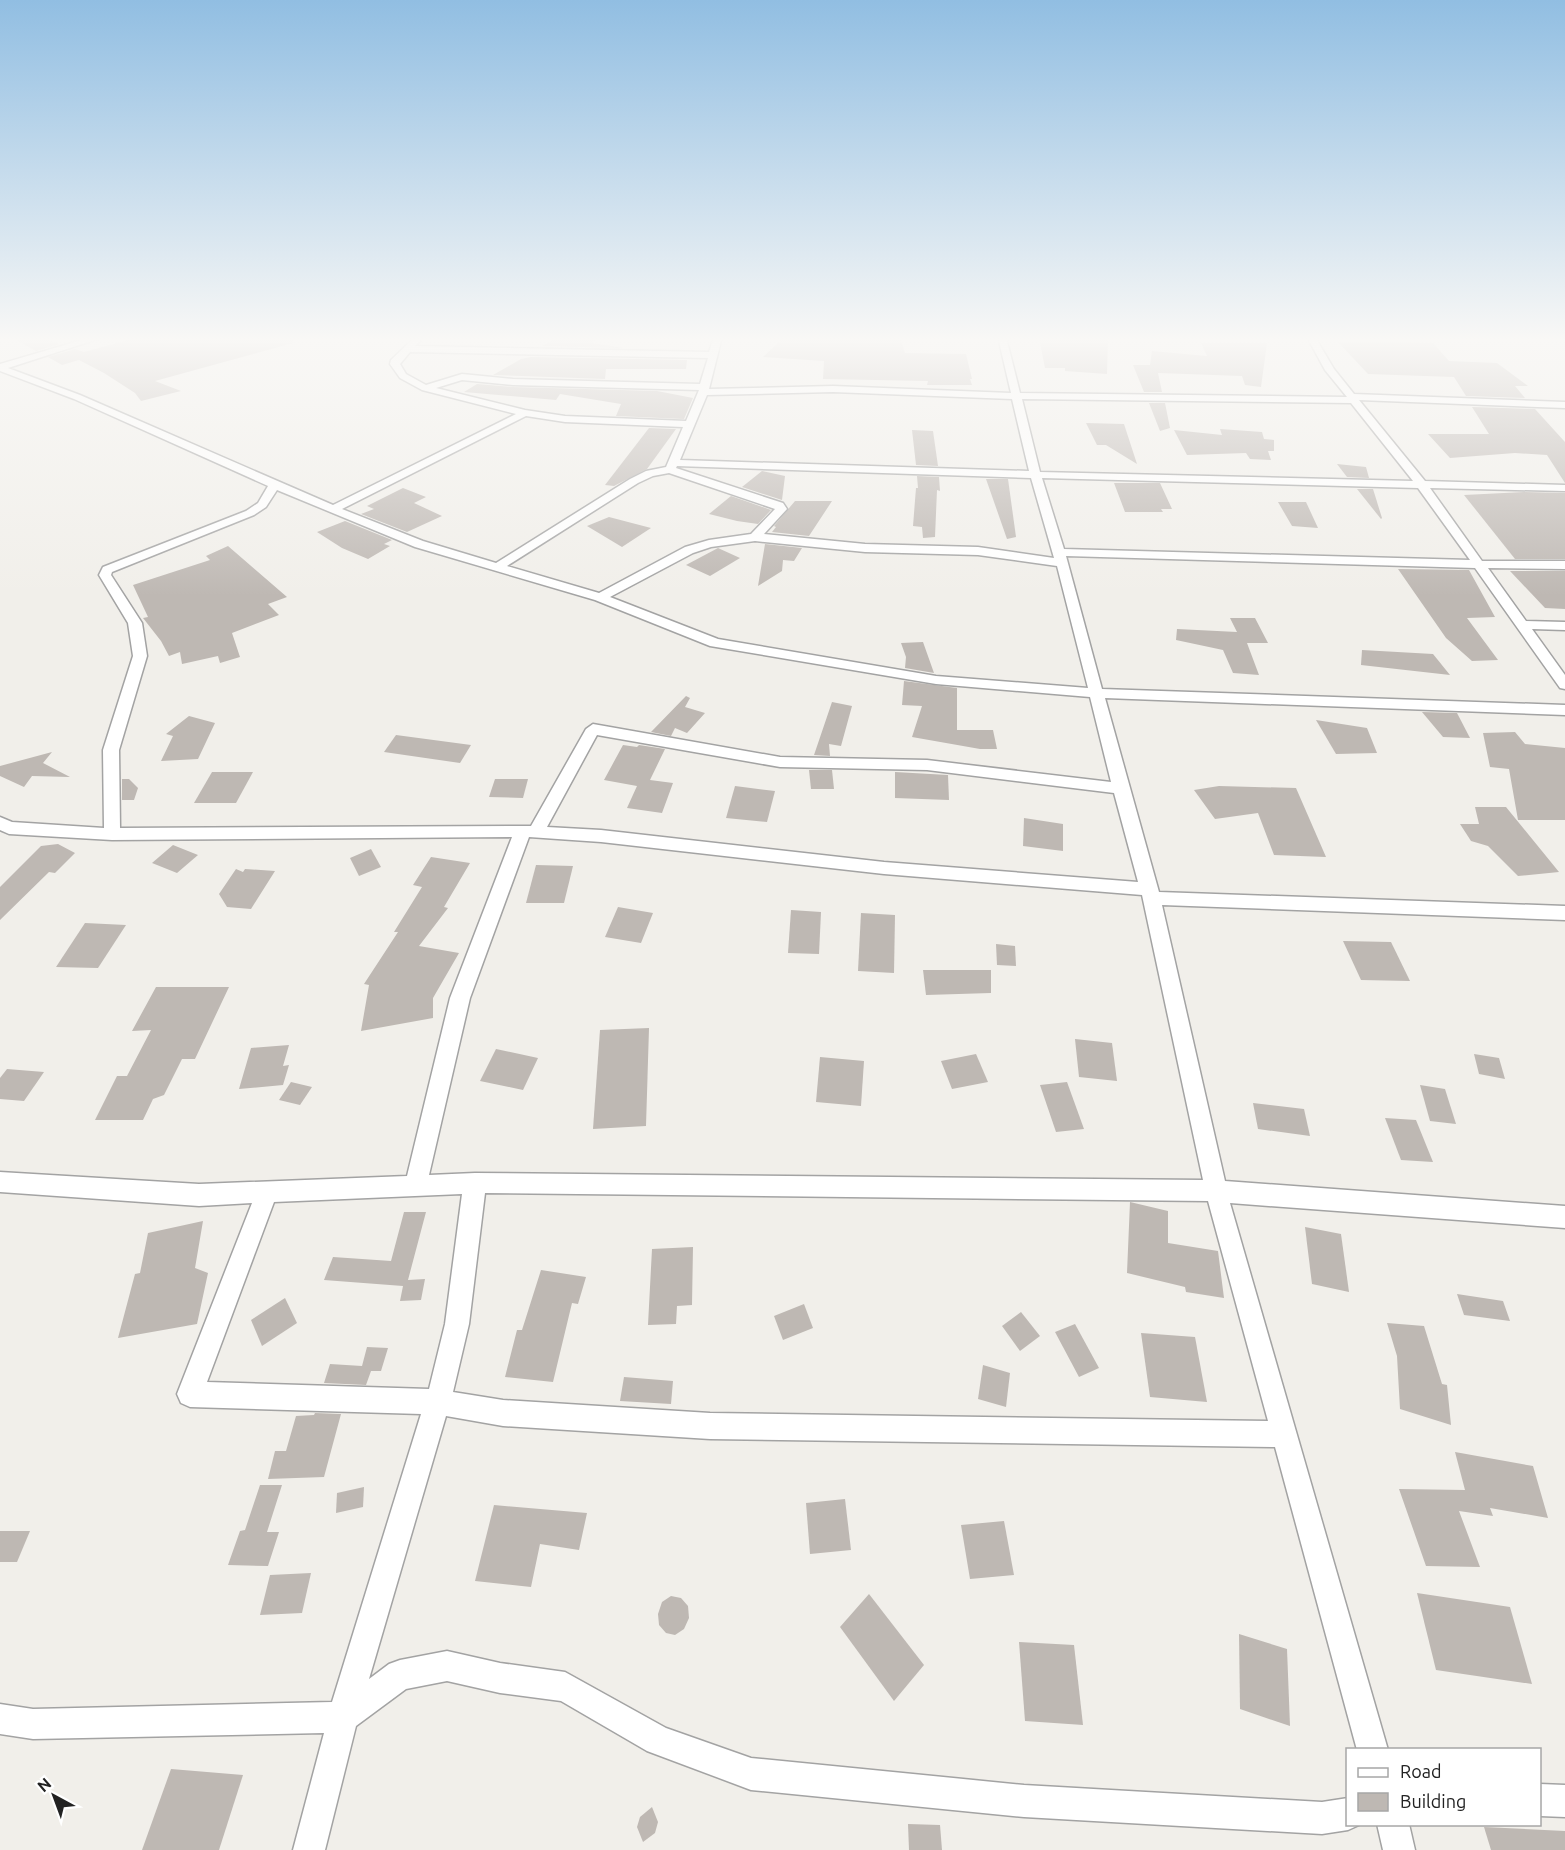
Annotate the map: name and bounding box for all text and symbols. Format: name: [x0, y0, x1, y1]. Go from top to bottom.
legend: [1346, 1748, 1541, 1826]
text: Road: [1400, 1761, 1442, 1781]
north arrow: [24, 1766, 84, 1826]
text: N: [34, 1774, 55, 1795]
text: Building: [1400, 1791, 1466, 1811]

